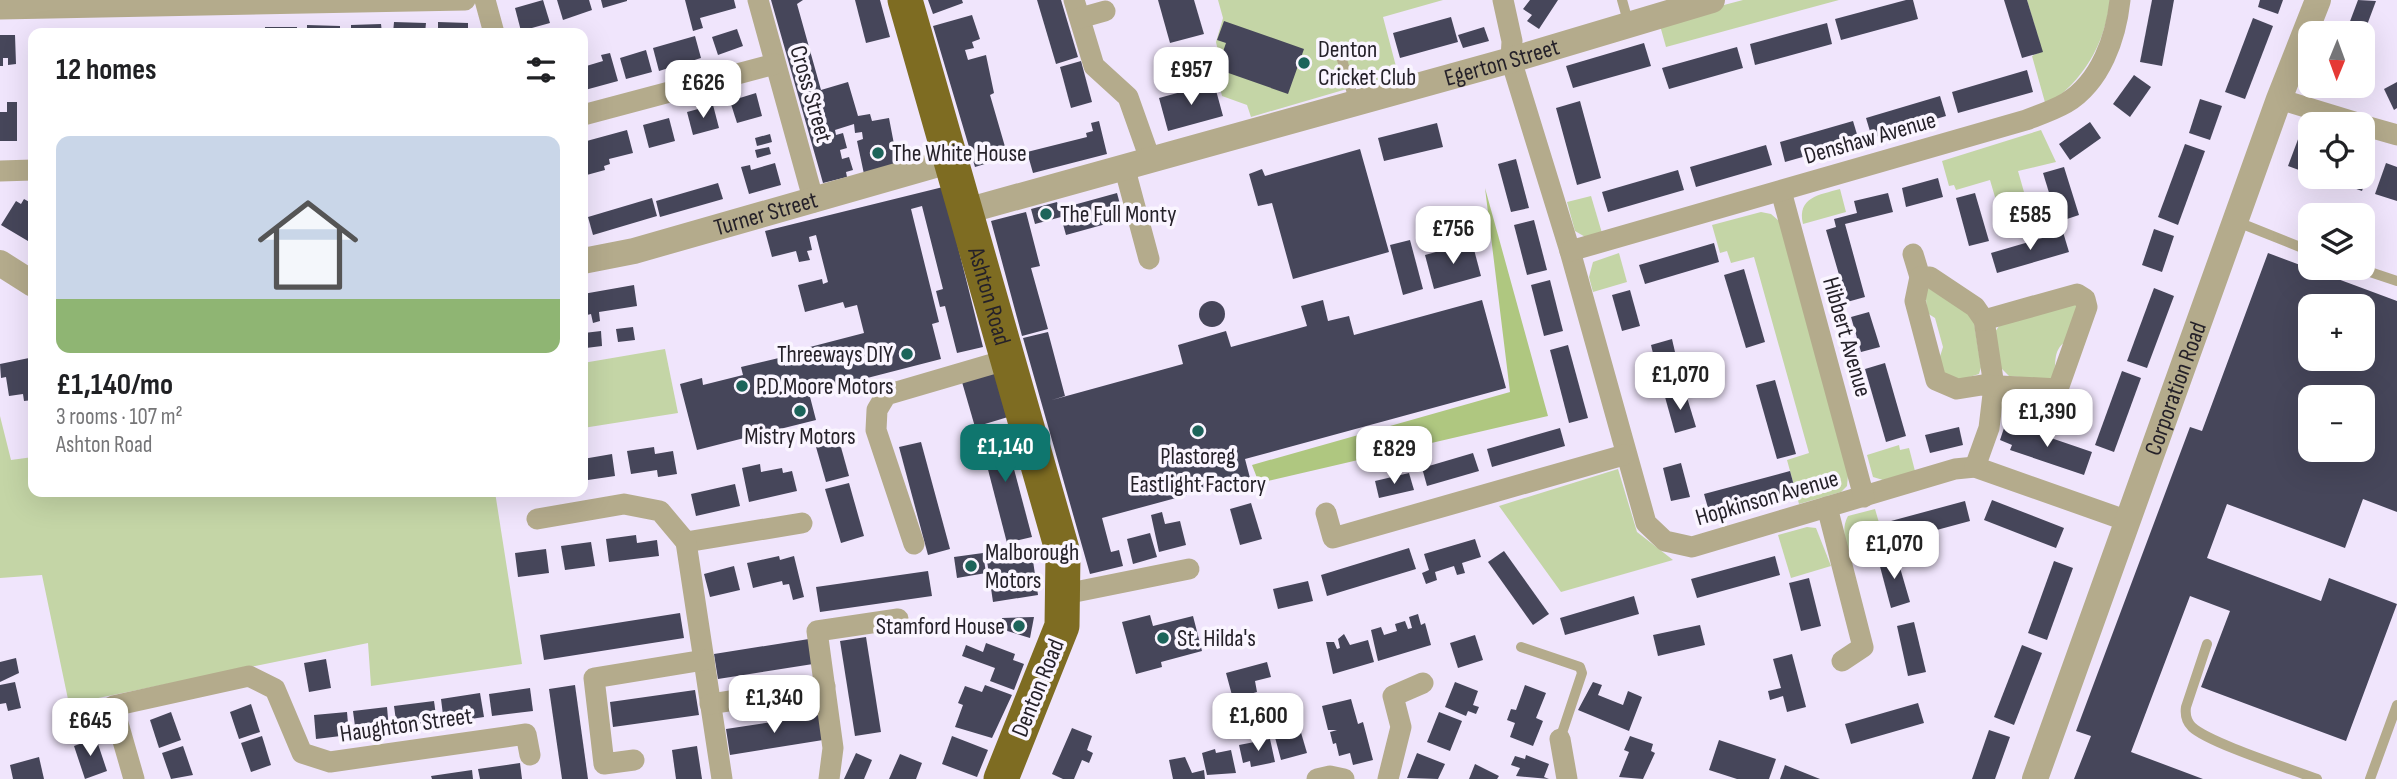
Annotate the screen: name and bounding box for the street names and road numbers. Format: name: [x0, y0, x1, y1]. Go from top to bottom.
street label: Egerton Street: [1441, 32, 1563, 92]
street label: Cross Street: [783, 42, 839, 146]
street label: Denshaw Avenue: [1801, 105, 1939, 171]
street label: Turner Street: [711, 185, 821, 242]
street label: Ashton Road: [962, 243, 1017, 349]
street label: Hibbert Avenue: [1816, 274, 1878, 400]
street label: Corporation Road: [2138, 318, 2212, 459]
street label: Hopkinson Avenue: [1692, 464, 1842, 532]
street label: Denton Road: [1005, 635, 1071, 741]
street label: Haughton Street: [338, 701, 474, 749]

